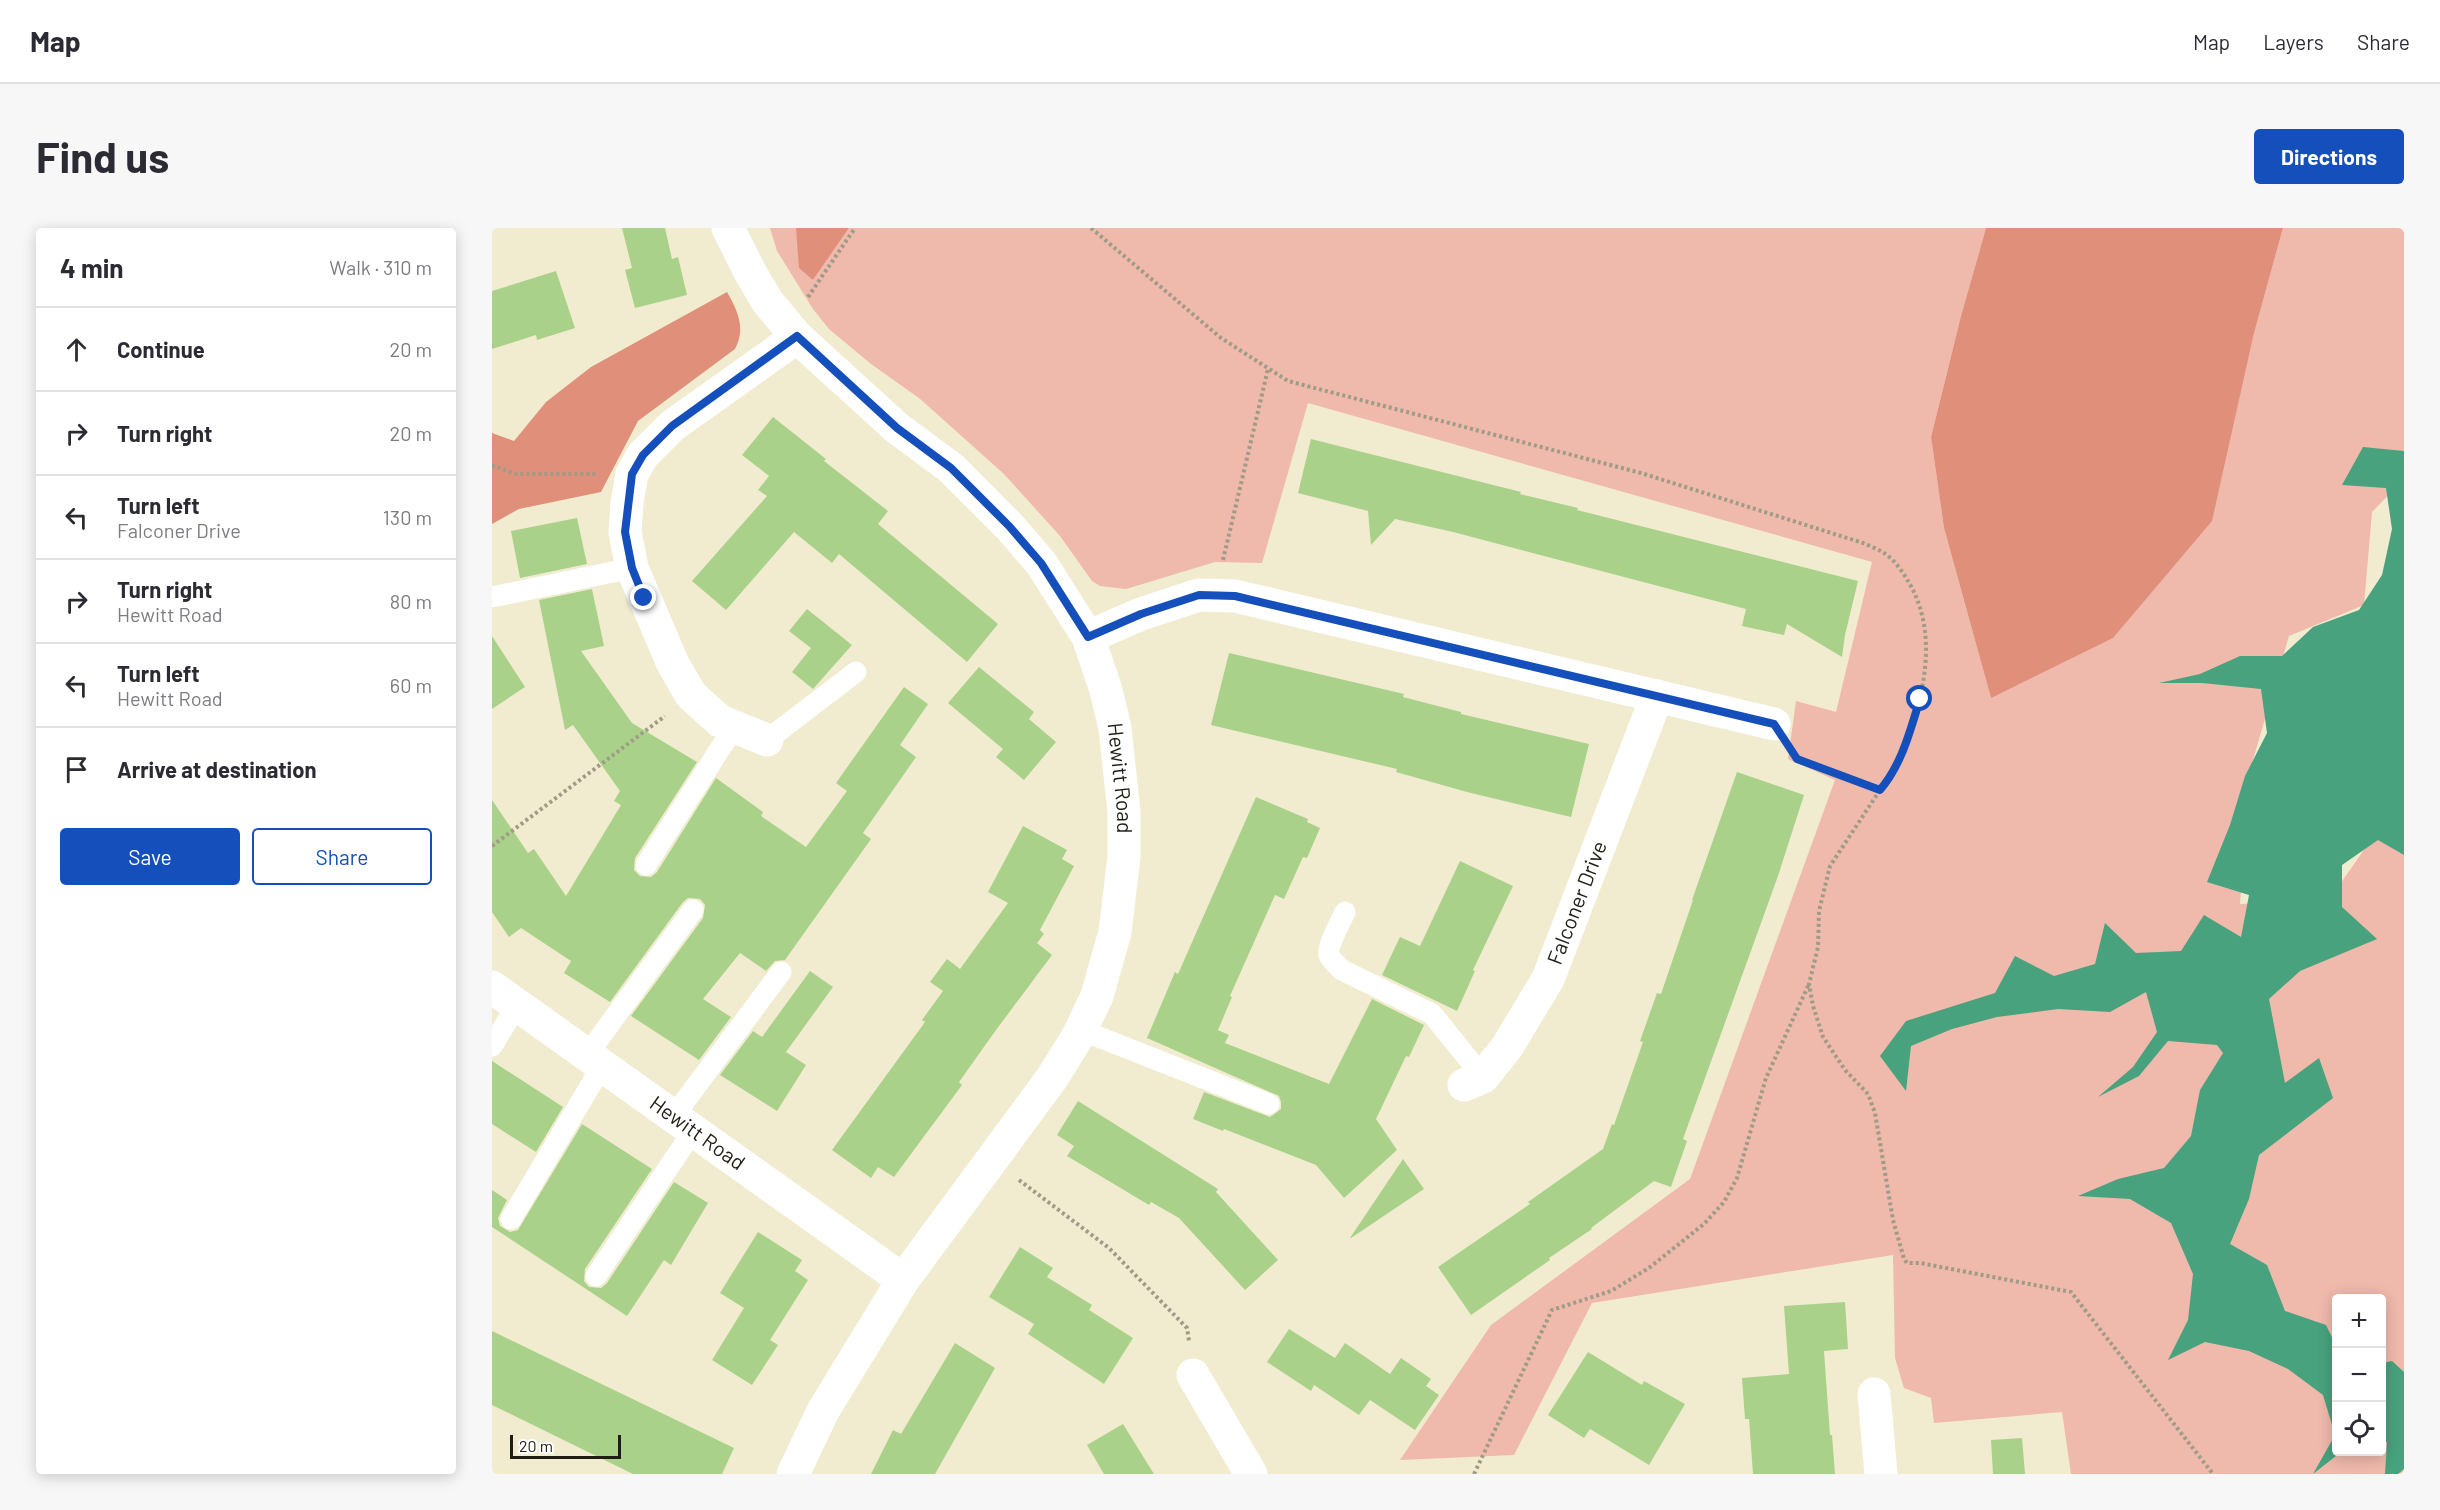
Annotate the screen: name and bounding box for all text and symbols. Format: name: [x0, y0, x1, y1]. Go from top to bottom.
text: Map: [30, 24, 81, 58]
text: Map: [2193, 29, 2230, 54]
text: Layers: [2263, 29, 2324, 54]
text: Share: [2357, 29, 2410, 54]
button: Directions: [2254, 129, 2404, 184]
text: Find us: [36, 131, 169, 181]
text: 4 min: [60, 252, 124, 283]
text: Walk · 310 m: [329, 255, 432, 279]
icon: ahead: [60, 333, 93, 366]
text: Continue: [117, 336, 205, 362]
text: 20 m: [389, 337, 432, 361]
icon: right: [60, 417, 93, 450]
text: Turn right: [117, 420, 212, 446]
text: 20 m: [389, 421, 432, 445]
text: Turn left: [117, 492, 200, 518]
icon: left: [60, 501, 93, 534]
text: 130 m: [383, 505, 432, 529]
text: Falconer Drive: [117, 518, 241, 542]
text: Turn right: [117, 576, 212, 602]
route end: [630, 584, 656, 610]
icon: right: [60, 585, 93, 618]
text: 80 m: [390, 589, 432, 613]
text: Hewitt Road: [117, 602, 223, 626]
text: Turn left: [117, 660, 200, 686]
icon: left: [60, 669, 93, 702]
text: 60 m: [390, 673, 432, 697]
route start: [1906, 685, 1932, 711]
text: Hewitt Road: [117, 686, 223, 710]
street label: Hewitt Road: [1104, 721, 1138, 833]
icon: arrive: [60, 753, 93, 786]
text: Arrive at destination: [117, 756, 316, 782]
button: Save: [60, 828, 240, 885]
button: Share: [252, 828, 432, 885]
street label: Falconer Drive: [1541, 837, 1611, 968]
street label: Hewitt Road: [646, 1090, 751, 1174]
map controls: [2332, 1294, 2386, 1456]
button: +: [2332, 1294, 2386, 1348]
button: −: [2332, 1348, 2386, 1402]
button: locate: [2332, 1402, 2386, 1456]
scale bar: [510, 1432, 621, 1460]
text: 20 m: [519, 1436, 553, 1455]

